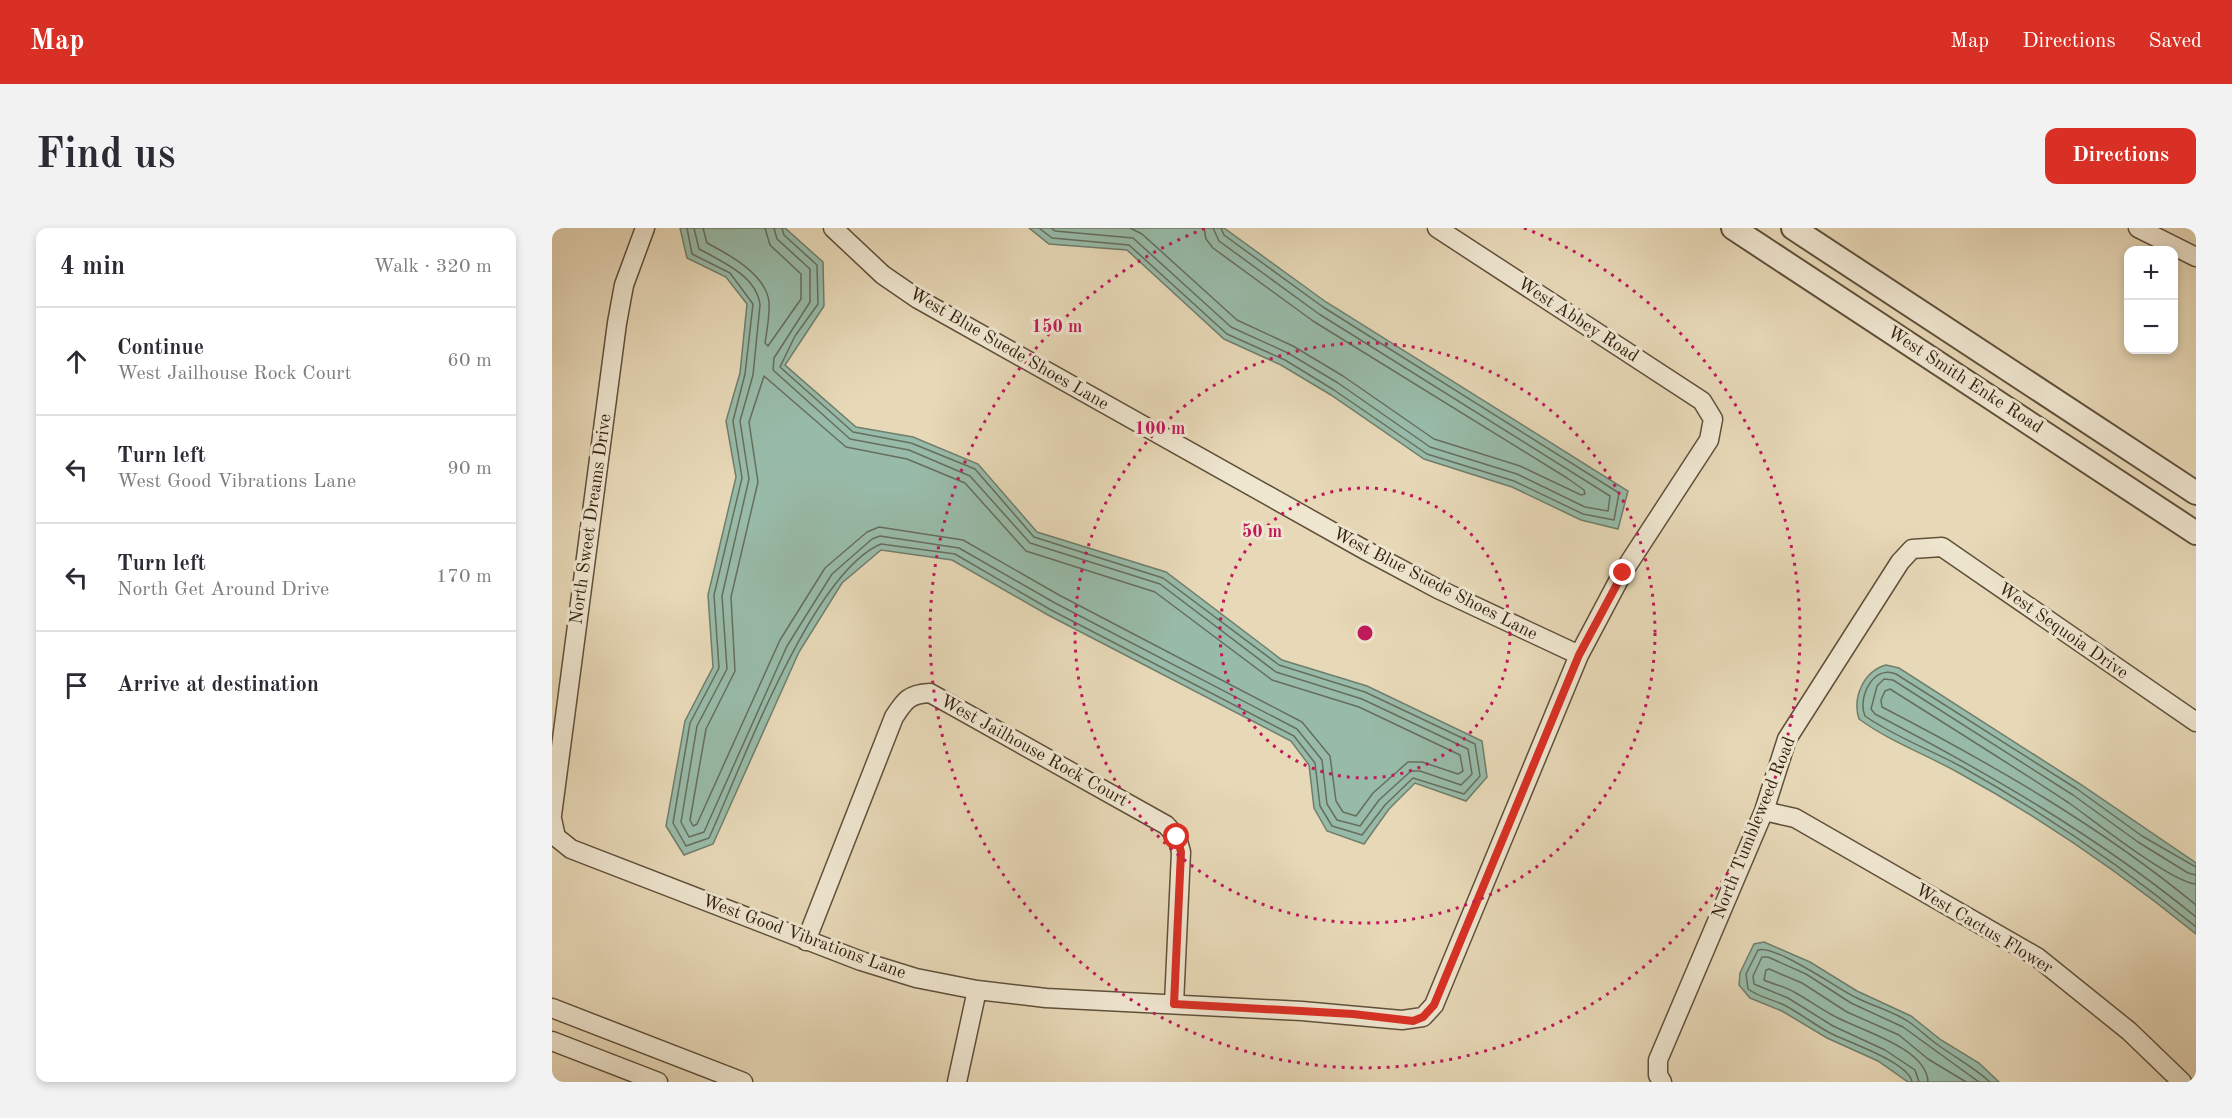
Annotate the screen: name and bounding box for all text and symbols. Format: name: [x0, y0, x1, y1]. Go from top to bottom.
text: Map: [30, 28, 84, 56]
text: Map: [1950, 31, 1989, 52]
text: Directions: [2022, 31, 2116, 52]
text: Saved: [2149, 31, 2202, 52]
button: Directions: [2045, 128, 2196, 184]
text: Find us: [36, 135, 175, 177]
map controls: [2124, 246, 2178, 354]
button: +: [2124, 246, 2178, 300]
text: 4 min: [60, 254, 125, 280]
text: Walk · 320 m: [373, 257, 492, 277]
street label: West Abbey Road: [1514, 274, 1642, 366]
street label: West Blue Suede Shoes Lane: [906, 284, 1112, 414]
button: −: [2124, 300, 2178, 354]
text: 150 m: [1032, 318, 1082, 336]
street label: West Smith Enke Road: [1884, 323, 2046, 437]
text: Continue: [117, 337, 204, 359]
icon: ahead: [60, 345, 93, 378]
text: 60 m: [447, 351, 492, 371]
text: West Jailhouse Rock Court: [117, 364, 352, 384]
street label: North Sweet Dreams Drive: [567, 413, 615, 625]
text: 100 m: [1135, 420, 1185, 438]
text: Turn left: [117, 445, 206, 467]
icon: left: [60, 453, 93, 486]
text: 90 m: [447, 459, 492, 479]
text: West Good Vibrations Lane: [117, 472, 356, 492]
text: 50 m: [1242, 523, 1282, 541]
street label: West Blue Suede Shoes Lane: [1330, 524, 1540, 644]
text: Turn left: [117, 553, 206, 575]
route end: [1609, 559, 1635, 585]
icon: left: [60, 561, 93, 594]
text: 170 m: [436, 567, 492, 587]
street label: West Sequoia Drive: [1995, 579, 2131, 683]
text: North Get Around Drive: [117, 580, 329, 600]
centre of rings: [1355, 623, 1375, 643]
icon: arrive: [60, 669, 93, 702]
text: Arrive at destination: [117, 674, 319, 696]
street label: West Jailhouse Rock Court: [937, 692, 1131, 810]
street label: North Tumbleweed Road: [1709, 734, 1799, 922]
route start: [1163, 823, 1189, 849]
street label: West Cactus Flower: [1912, 881, 2056, 977]
street label: West Good Vibrations Lane: [700, 892, 908, 982]

